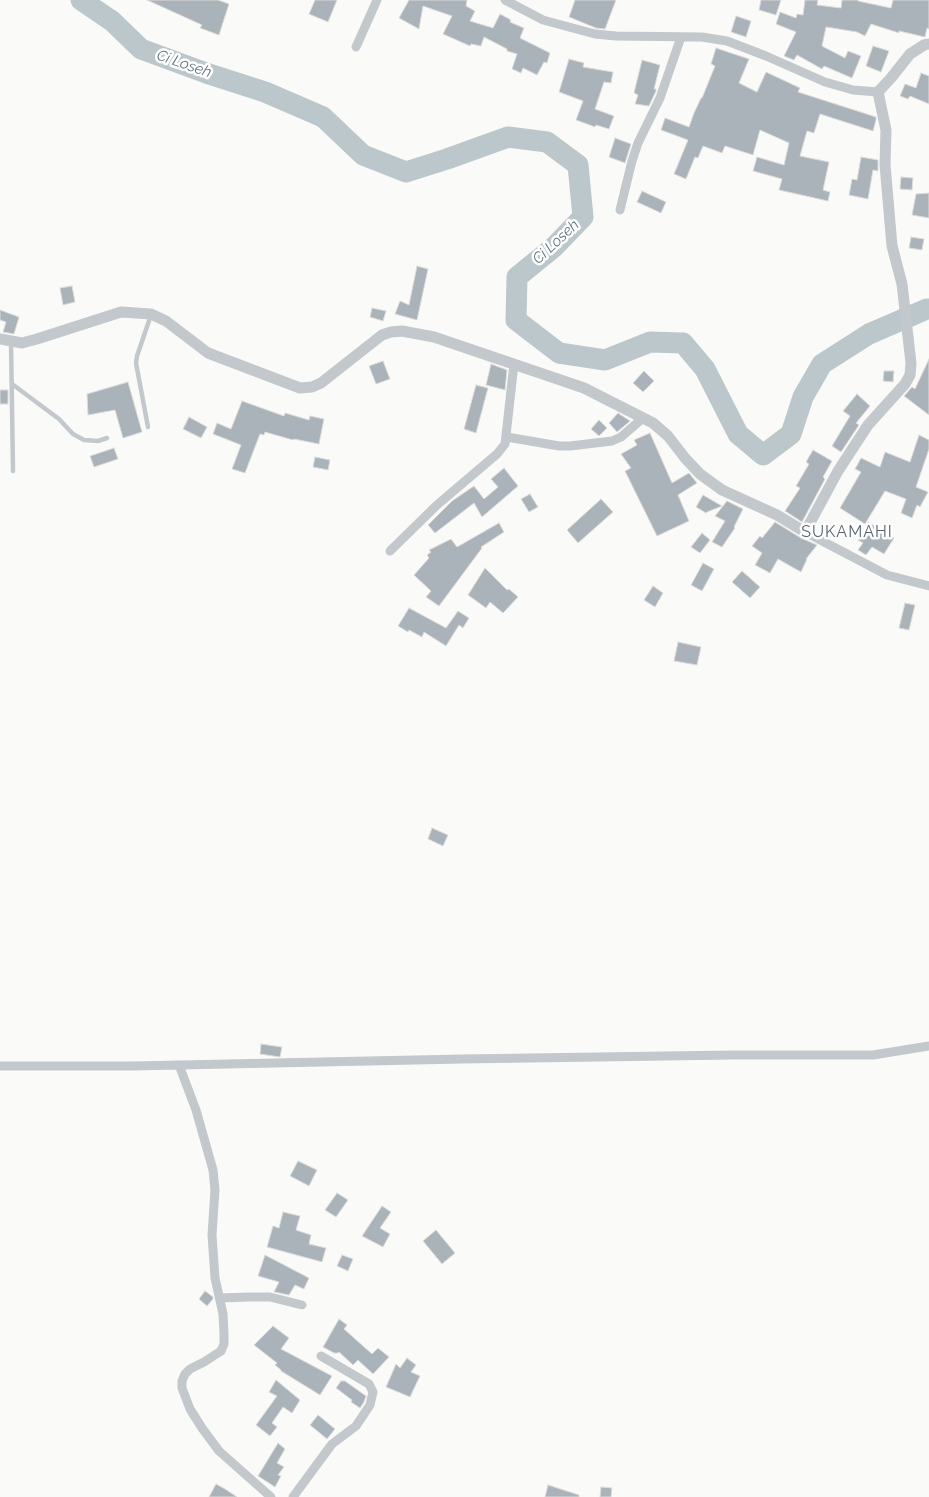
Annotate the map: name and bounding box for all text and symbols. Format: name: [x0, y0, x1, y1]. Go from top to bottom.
water label: Ci Loseh: [154, 46, 214, 82]
water label: Ci Loseh: [529, 216, 583, 268]
district label: SUKAMAHI: [800, 522, 894, 542]

